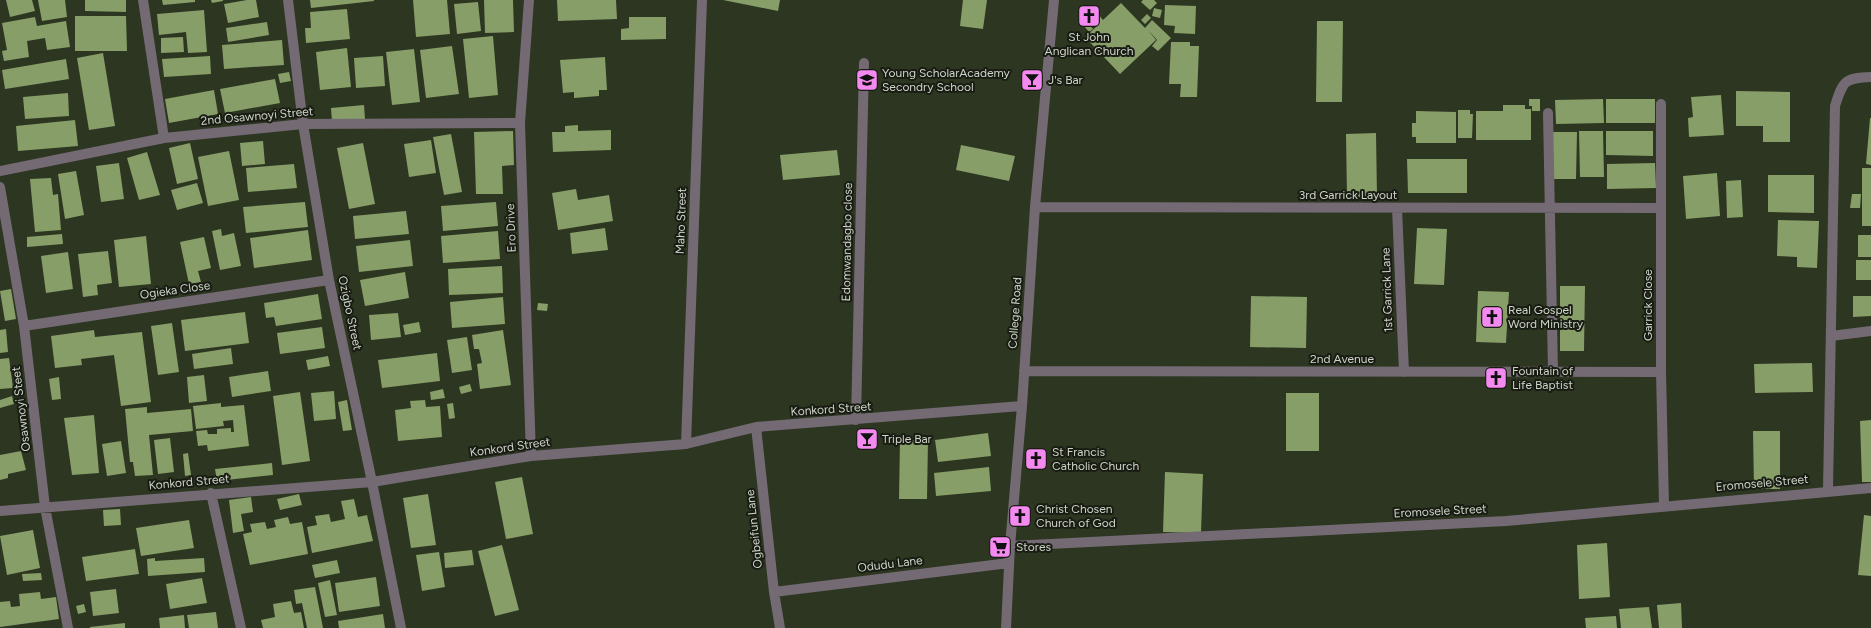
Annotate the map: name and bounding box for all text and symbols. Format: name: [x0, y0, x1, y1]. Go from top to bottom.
church icon: St John Anglican Church: [1076, 3, 1102, 29]
place label: St John Anglican Church: [1045, 30, 1134, 58]
place label: Young ScholarAcademy Secondry School: [882, 66, 1011, 94]
school or university icon: Young ScholarAcademy Secondry School: [854, 67, 880, 93]
bar icon: J's Bar: [1019, 67, 1045, 93]
place label: J's Bar: [1048, 73, 1083, 87]
street label: 2nd Osawnoyi Street: [200, 104, 314, 128]
street label: Edomwandagbo close: [839, 182, 855, 301]
street label: Maho Street: [673, 187, 689, 254]
street label: 3rd Garrick Layout: [1299, 188, 1398, 202]
street label: Ero Drive: [503, 203, 519, 253]
street label: 1st Garrick Lane: [1379, 247, 1395, 333]
street label: Garrick Close: [1641, 269, 1655, 341]
street label: Ozigbo Street: [335, 275, 365, 352]
street label: College Road: [1006, 277, 1024, 349]
street label: Ogieka Close: [139, 278, 211, 302]
place label: Real Gospel Word Ministry: [1508, 303, 1584, 331]
church icon: Real Gospel Word Ministry: [1479, 304, 1505, 330]
street label: 2nd Avenue: [1310, 352, 1374, 366]
place label: Fountain of Life Baptist: [1512, 364, 1574, 392]
street label: Osawnoyi Steet: [9, 365, 33, 452]
church icon: Fountain of Life Baptist: [1483, 365, 1509, 391]
street label: Konkord Street: [790, 399, 872, 419]
bar icon: Triple Bar: [854, 426, 880, 452]
place label: Triple Bar: [882, 432, 932, 446]
street label: Konkord Street: [469, 434, 552, 460]
place label: St Francis Catholic Church: [1052, 445, 1139, 473]
church icon: St Francis Catholic Church: [1023, 446, 1049, 472]
street label: Konkord Street: [148, 471, 231, 493]
street label: Eromosele Street: [1715, 472, 1809, 494]
street label: Ogbeifun Lane: [743, 488, 765, 569]
place label: Christ Chosen Church of God: [1036, 502, 1116, 530]
street label: Eromosele Street: [1393, 502, 1487, 520]
church icon: Christ Chosen Church of God: [1007, 503, 1033, 529]
supermarket icon: Stores: [987, 534, 1013, 560]
place label: Stores: [1016, 540, 1051, 554]
street label: Odudu Lane: [857, 553, 924, 575]

